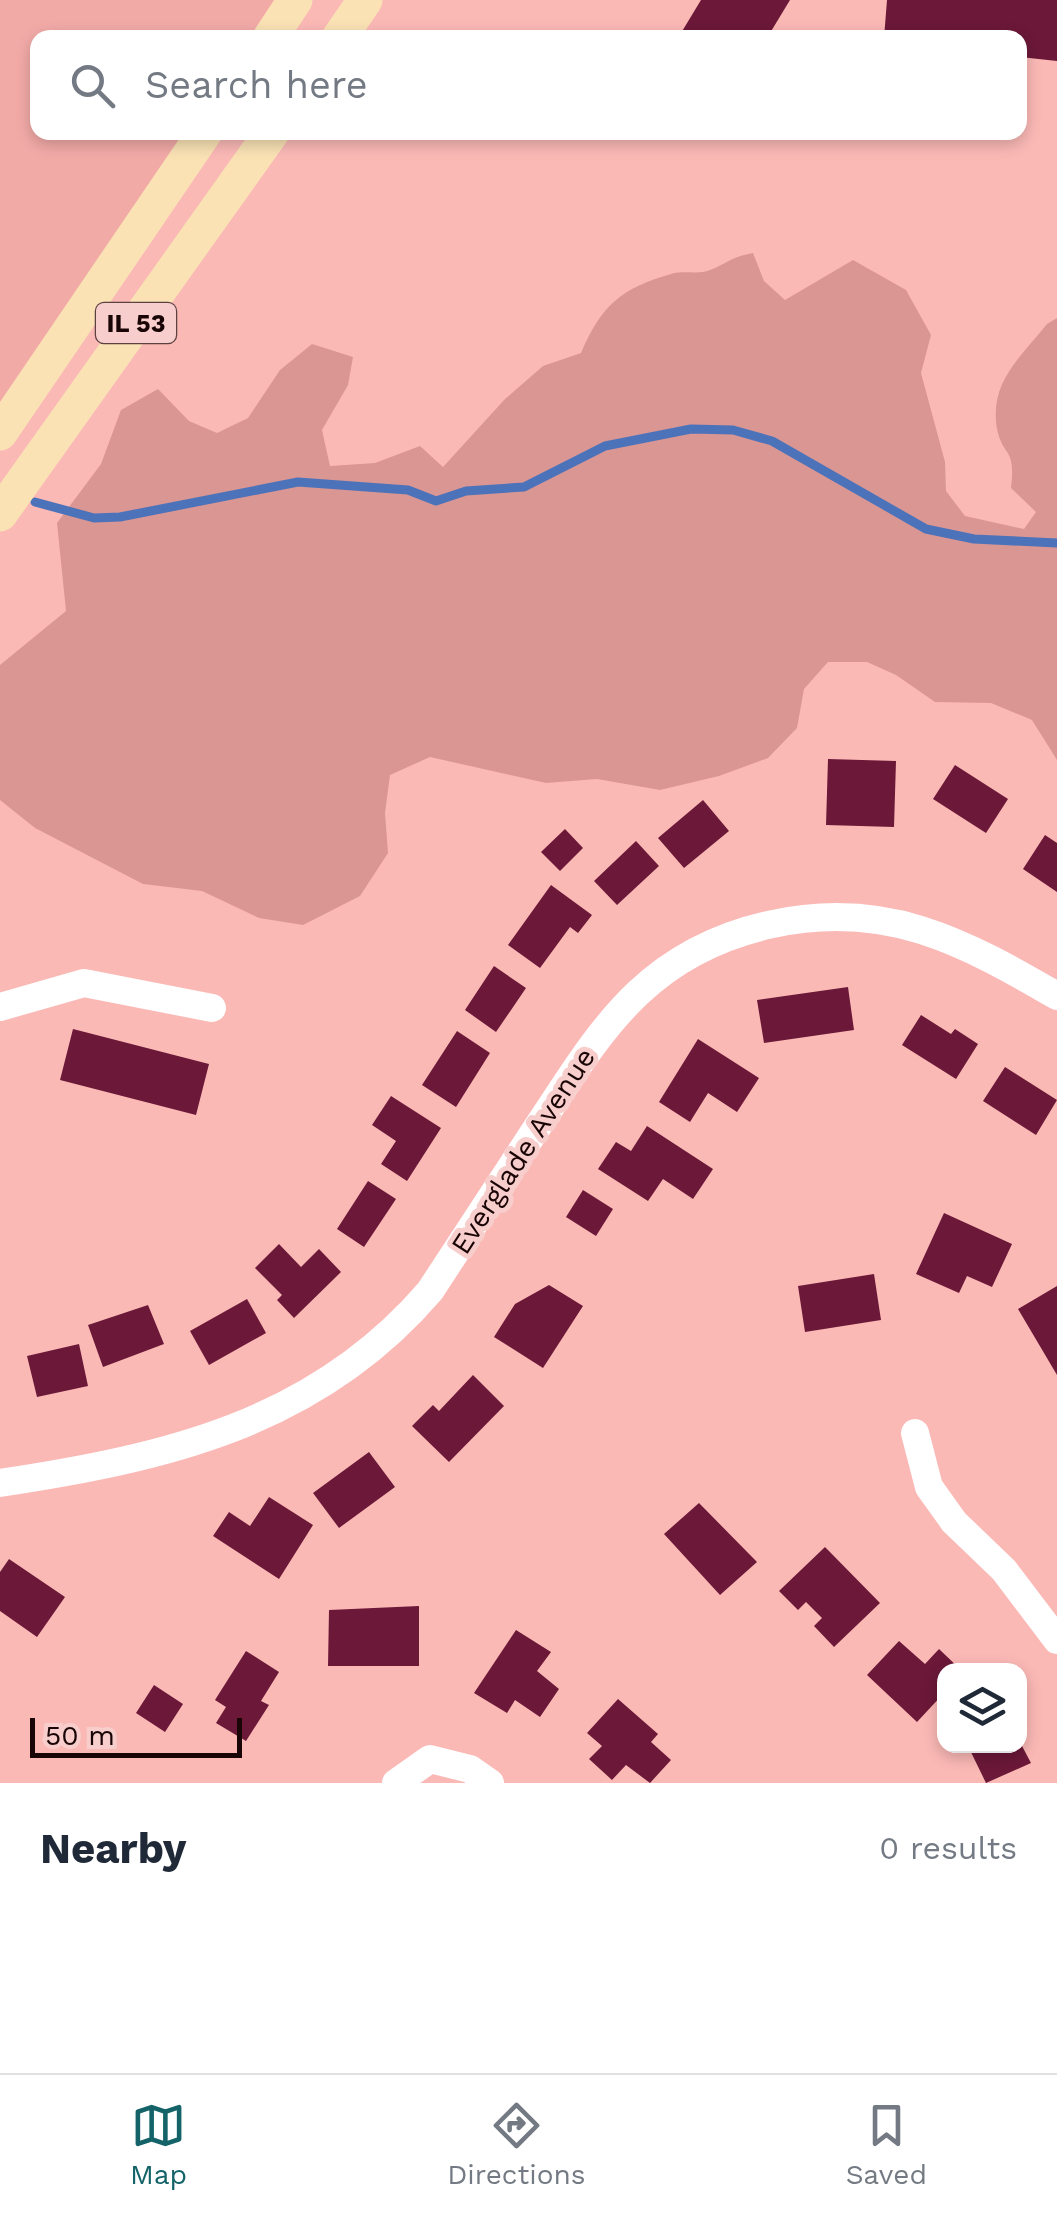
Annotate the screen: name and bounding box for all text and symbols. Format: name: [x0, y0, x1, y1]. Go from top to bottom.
search box: [30, 30, 1027, 140]
icon: search: [65, 58, 120, 113]
text: Search here: [145, 63, 368, 107]
road number: IL 53: [96, 303, 176, 343]
street label: Everglade Avenue: [444, 1042, 602, 1260]
map controls: [937, 1663, 1027, 1753]
button: layers: [937, 1663, 1027, 1753]
scale bar: [30, 1713, 242, 1758]
text: 50 m: [45, 1719, 115, 1752]
text: Nearby: [40, 1824, 187, 1873]
text: 0 results: [879, 1829, 1017, 1867]
tab: Map: [130, 2098, 187, 2191]
tab: Directions: [447, 2098, 586, 2191]
tab: Saved: [846, 2098, 927, 2191]

